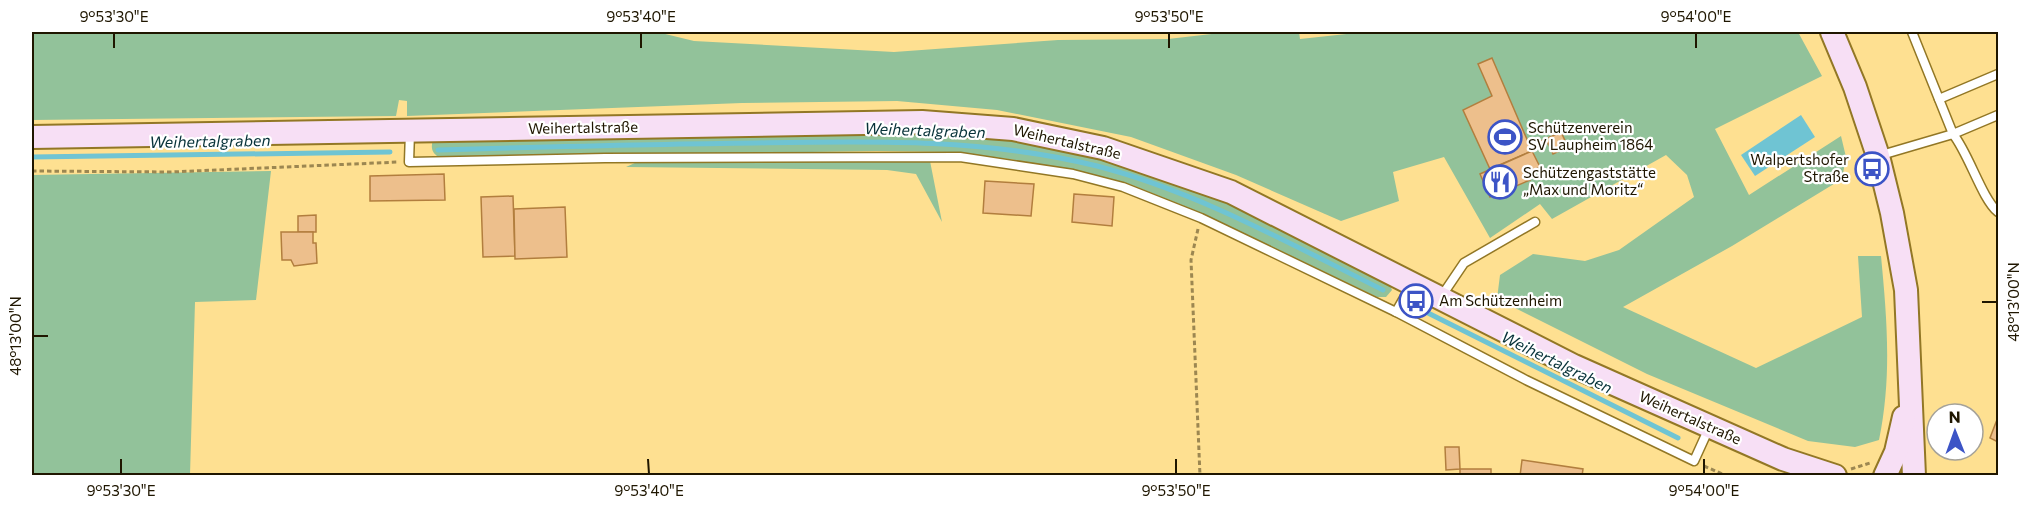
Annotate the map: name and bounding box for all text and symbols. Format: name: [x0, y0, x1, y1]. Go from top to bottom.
text: 9°53'30"E: [79, 7, 149, 25]
text: 9°53'40"E: [606, 7, 676, 25]
text: 9°53'50"E: [1134, 7, 1204, 25]
text: 9°54'00"E: [1661, 7, 1732, 25]
street label: Weihertalstraße: [528, 117, 638, 137]
water label: Weihertalgraben: [864, 118, 986, 141]
place label: Schützenverein SV Laupheim 1864: [1528, 118, 1653, 153]
sports icon: Schützenverein SV Laupheim 1864: [1487, 119, 1523, 155]
street label: Weihertalstraße: [1012, 120, 1123, 162]
water label: Weihertalgraben: [149, 130, 271, 151]
place label: Walpertshofer Straße: [1750, 150, 1849, 185]
bus stop icon: Walpertshofer Straße: [1854, 151, 1890, 187]
place label: Schützengaststätte „Max und Moritz“: [1523, 163, 1656, 198]
restaurant icon: Schützengaststätte „Max und Moritz“: [1482, 164, 1518, 200]
text: 48°13'00"N: [2004, 262, 2022, 342]
bus stop icon: Am Schützenheim: [1398, 283, 1434, 319]
place label: Am Schützenheim: [1439, 291, 1562, 309]
text: 48°13'00"N: [6, 296, 24, 376]
water label: Weihertalgraben: [1499, 326, 1616, 397]
street label: Weihertalstraße: [1637, 387, 1744, 448]
north arrow: [1925, 402, 1985, 462]
text: N: [1949, 407, 1961, 426]
text: 9°53'30"E: [86, 481, 156, 499]
text: 9°53'40"E: [614, 481, 684, 499]
text: 9°53'50"E: [1141, 481, 1211, 499]
text: 9°54'00"E: [1669, 481, 1740, 499]

